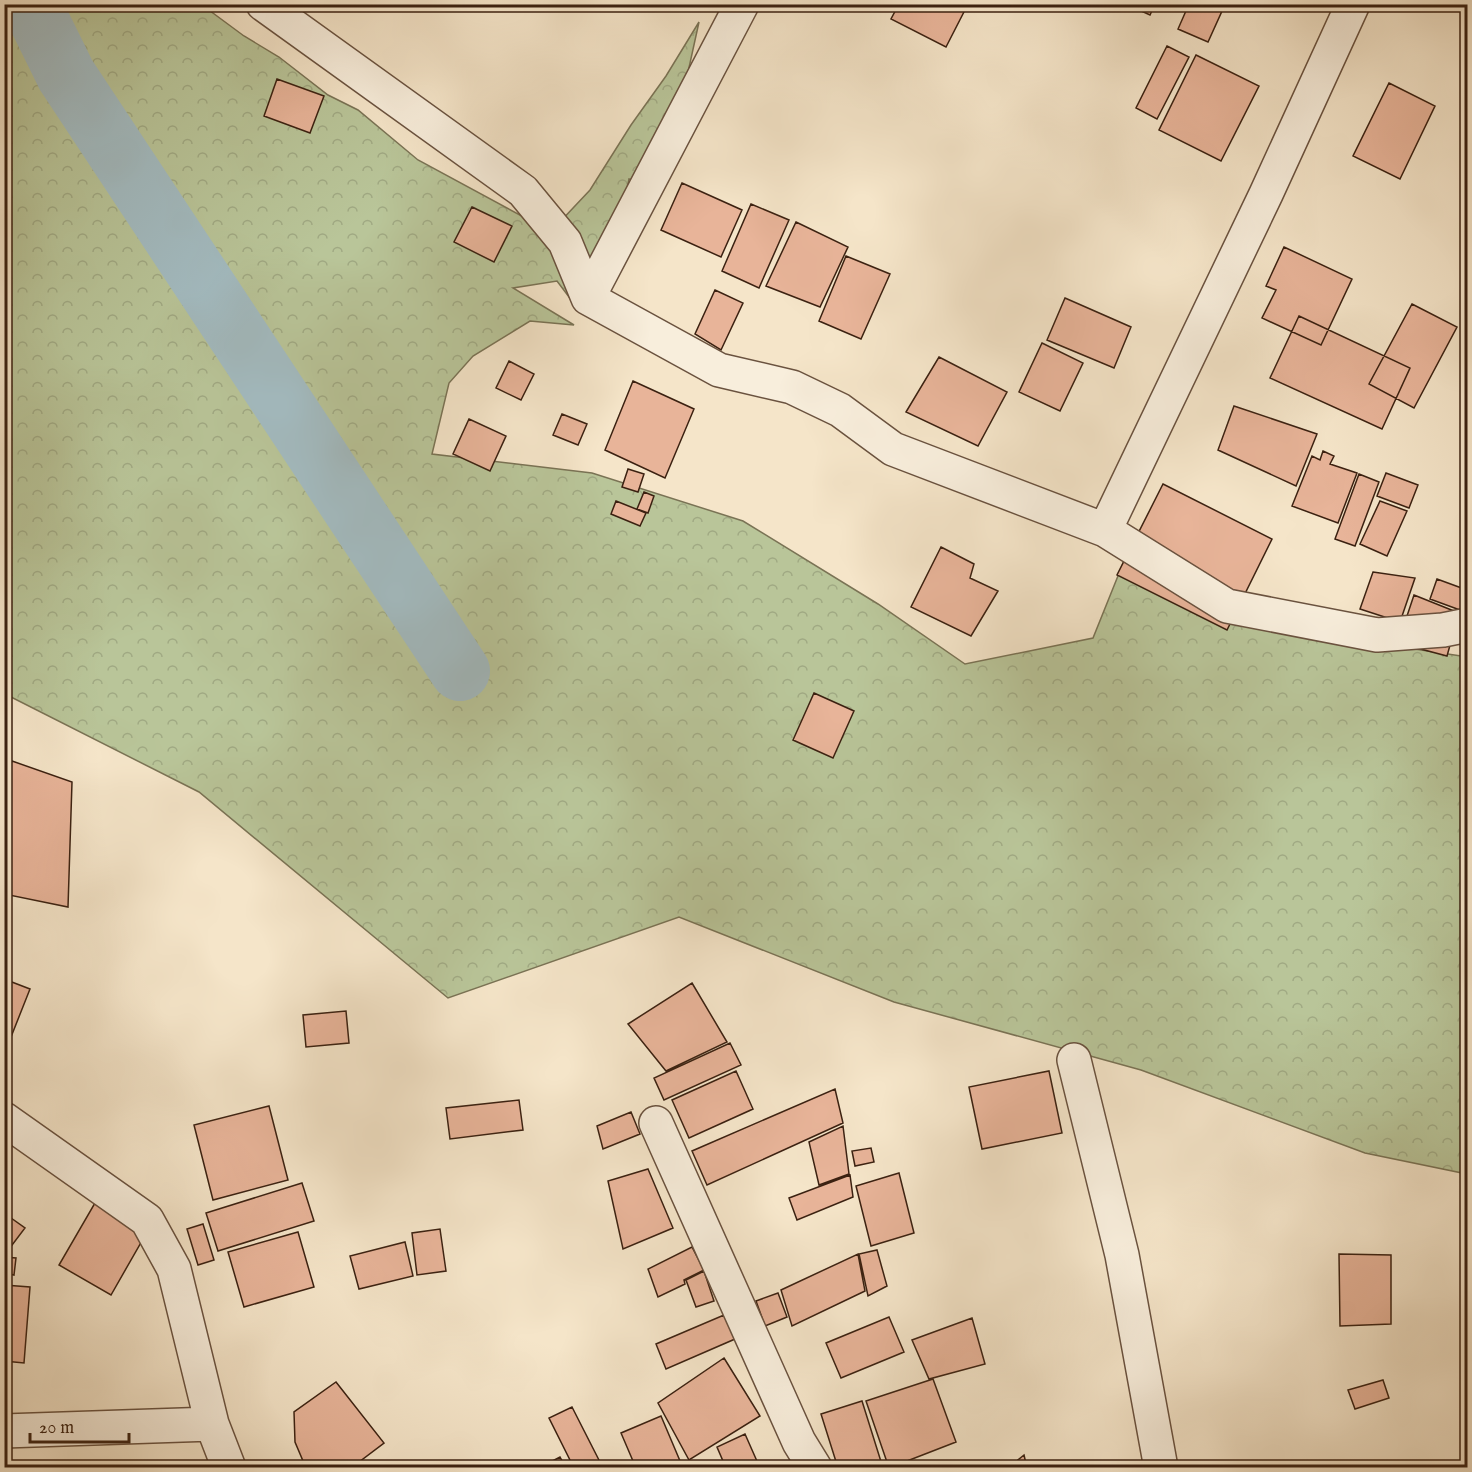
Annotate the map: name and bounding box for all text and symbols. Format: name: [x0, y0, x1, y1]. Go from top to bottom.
scale bar: [30, 1406, 129, 1444]
text: 20 m: [39, 1417, 74, 1440]

